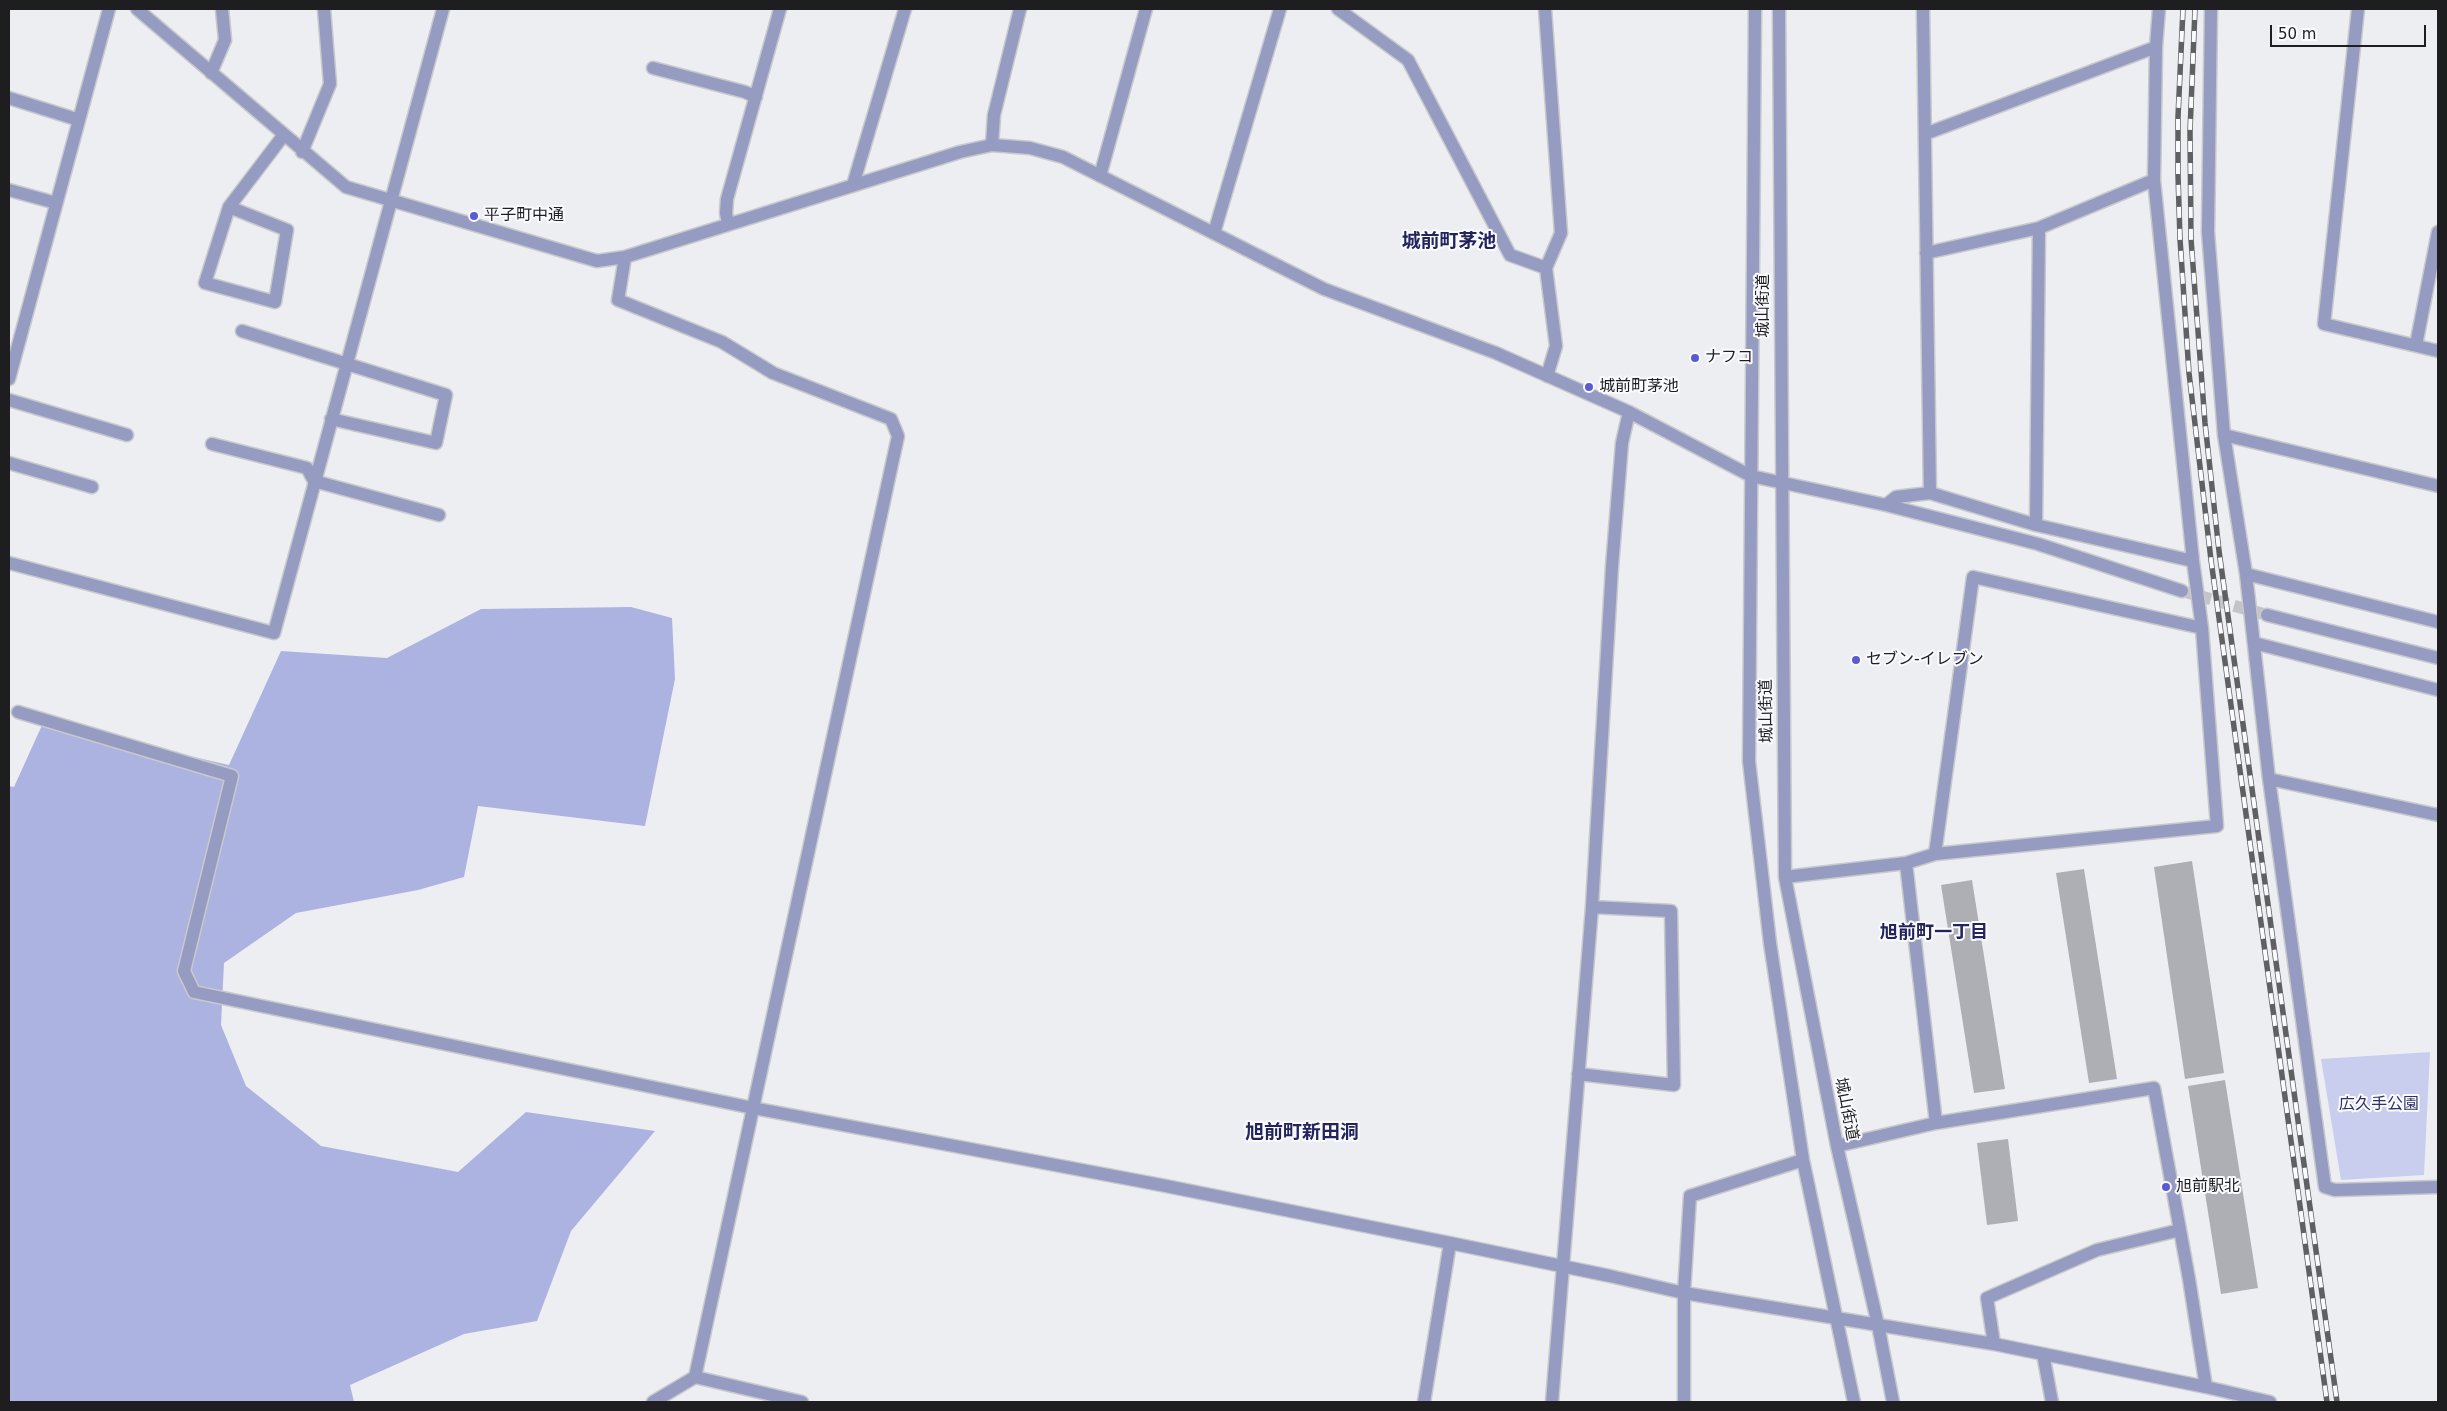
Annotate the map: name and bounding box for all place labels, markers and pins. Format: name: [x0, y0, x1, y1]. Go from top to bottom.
place label: 平子町中通: [484, 206, 564, 226]
marker: 平子町中通: [468, 210, 480, 222]
place label: ナフコ: [1705, 348, 1753, 368]
marker: ナフコ: [1689, 352, 1701, 364]
place label: 城前町茅池: [1599, 377, 1679, 397]
marker: 城前町茅池: [1583, 381, 1595, 393]
place label: セブン-イレブン: [1866, 650, 1984, 670]
marker: セブン-イレブン: [1850, 654, 1862, 666]
place label: 旭前駅北: [2176, 1177, 2240, 1197]
marker: 旭前駅北: [2160, 1181, 2172, 1193]

